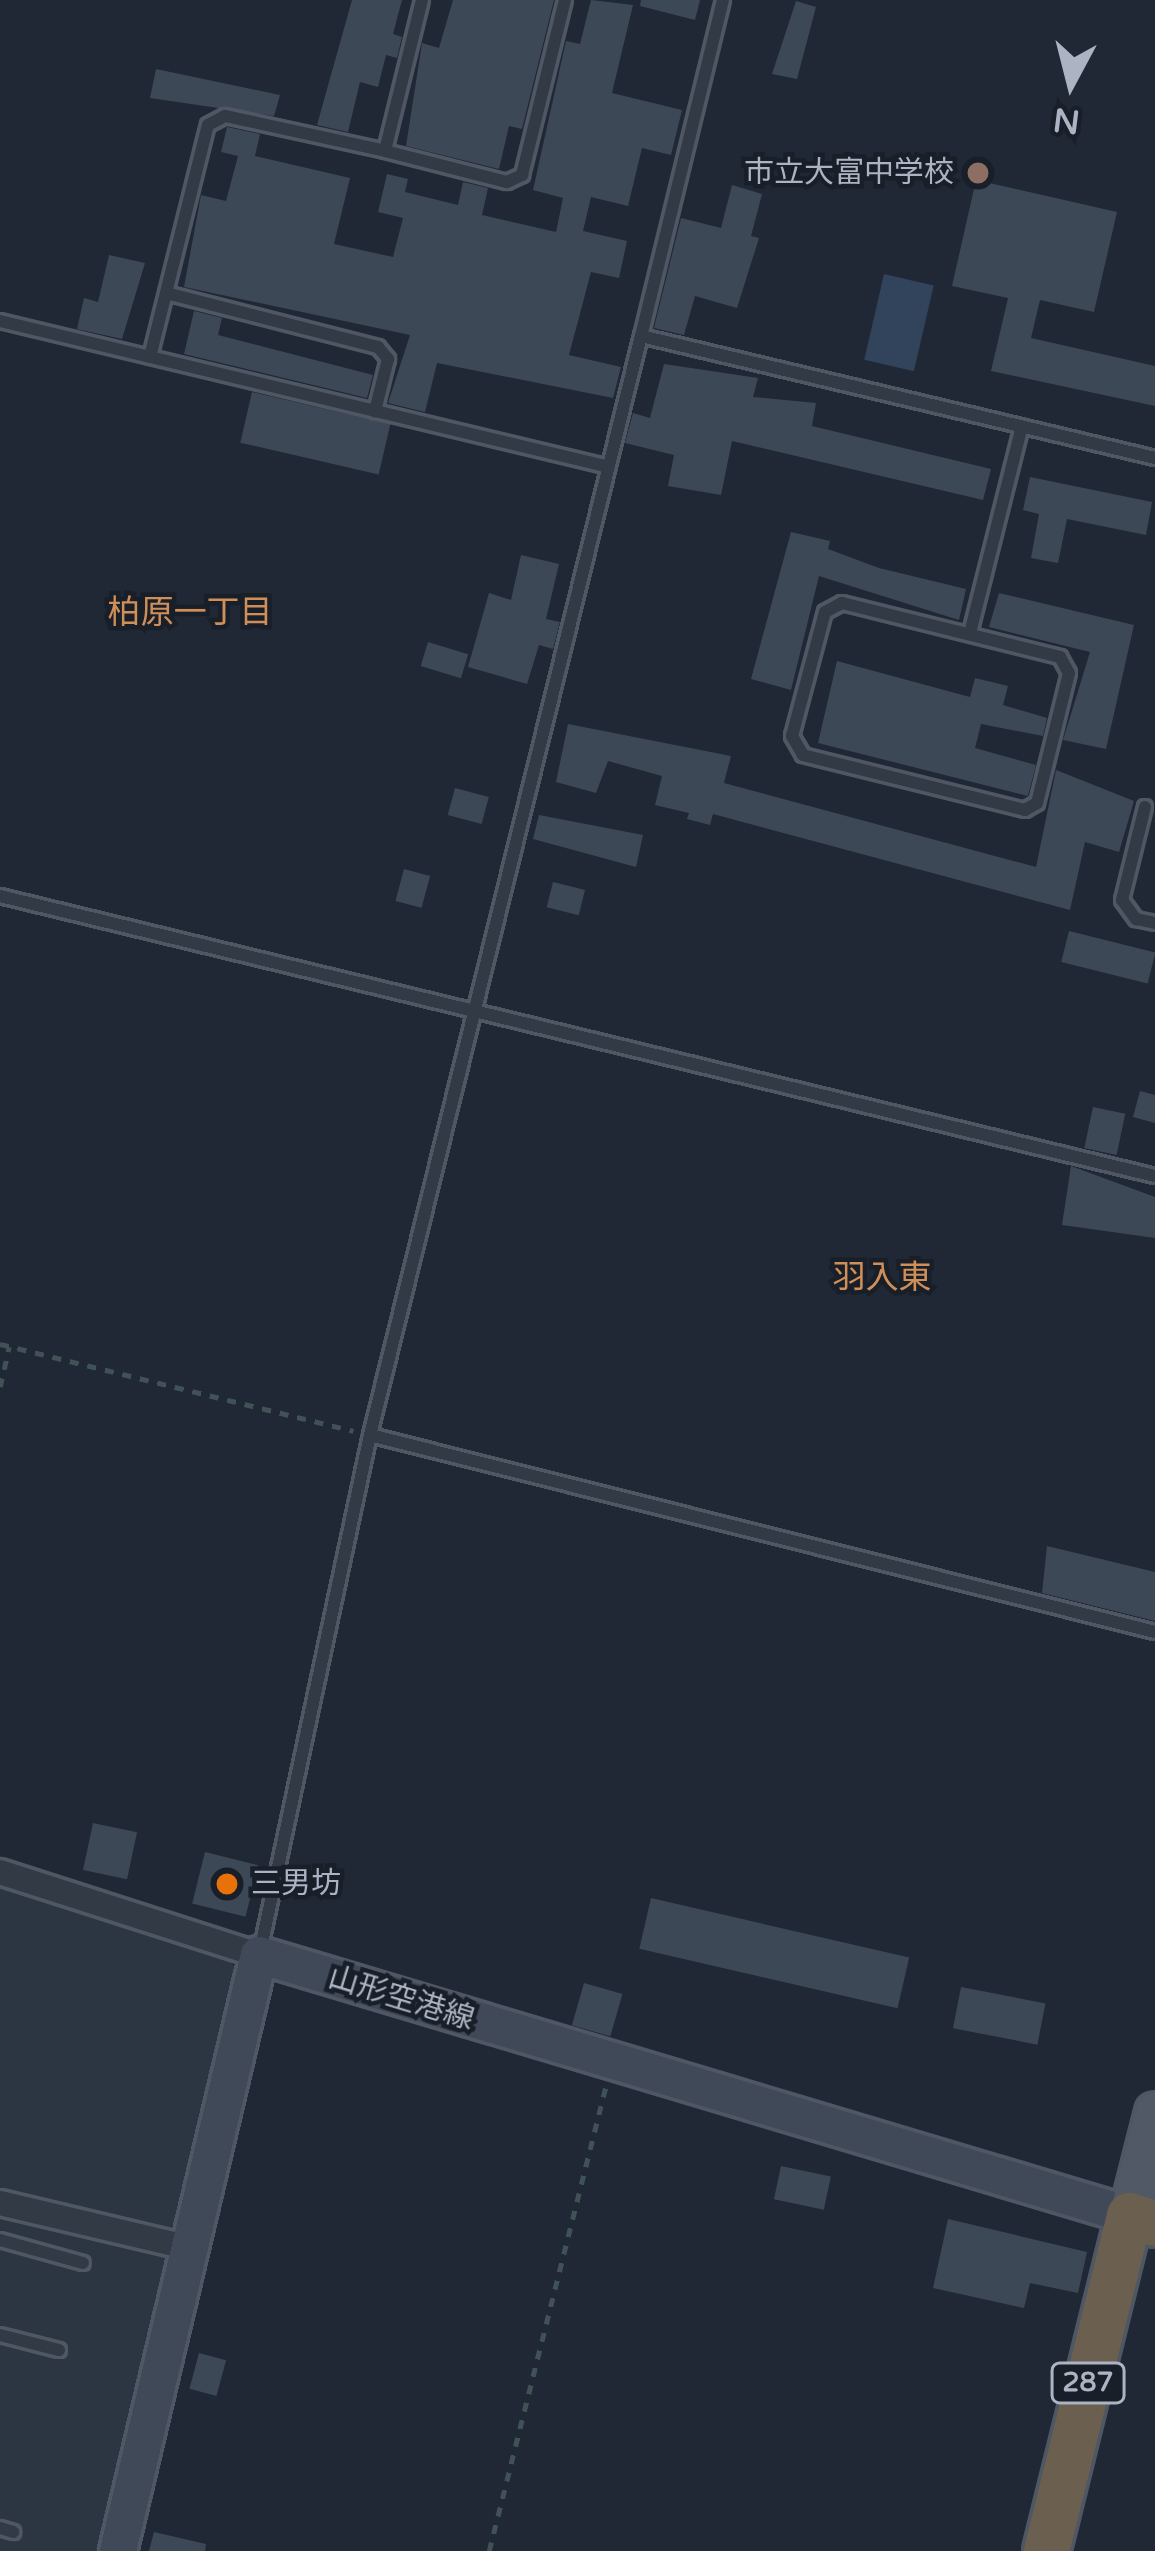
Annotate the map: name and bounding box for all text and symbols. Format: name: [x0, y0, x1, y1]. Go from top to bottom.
north arrow: [1011, 24, 1131, 144]
text: N: [1051, 99, 1082, 141]
place label: 市立大富中学校: [744, 155, 954, 191]
marker: 市立大富中学校: [965, 160, 991, 186]
district label: 柏原一丁目: [108, 593, 272, 633]
district label: 羽入東: [833, 1258, 931, 1298]
place label: 三男坊: [251, 1866, 341, 1902]
marker: 三男坊: [214, 1871, 240, 1897]
street label: 山形空港線: [324, 1960, 478, 2038]
road number: 287: [1049, 2362, 1127, 2404]

